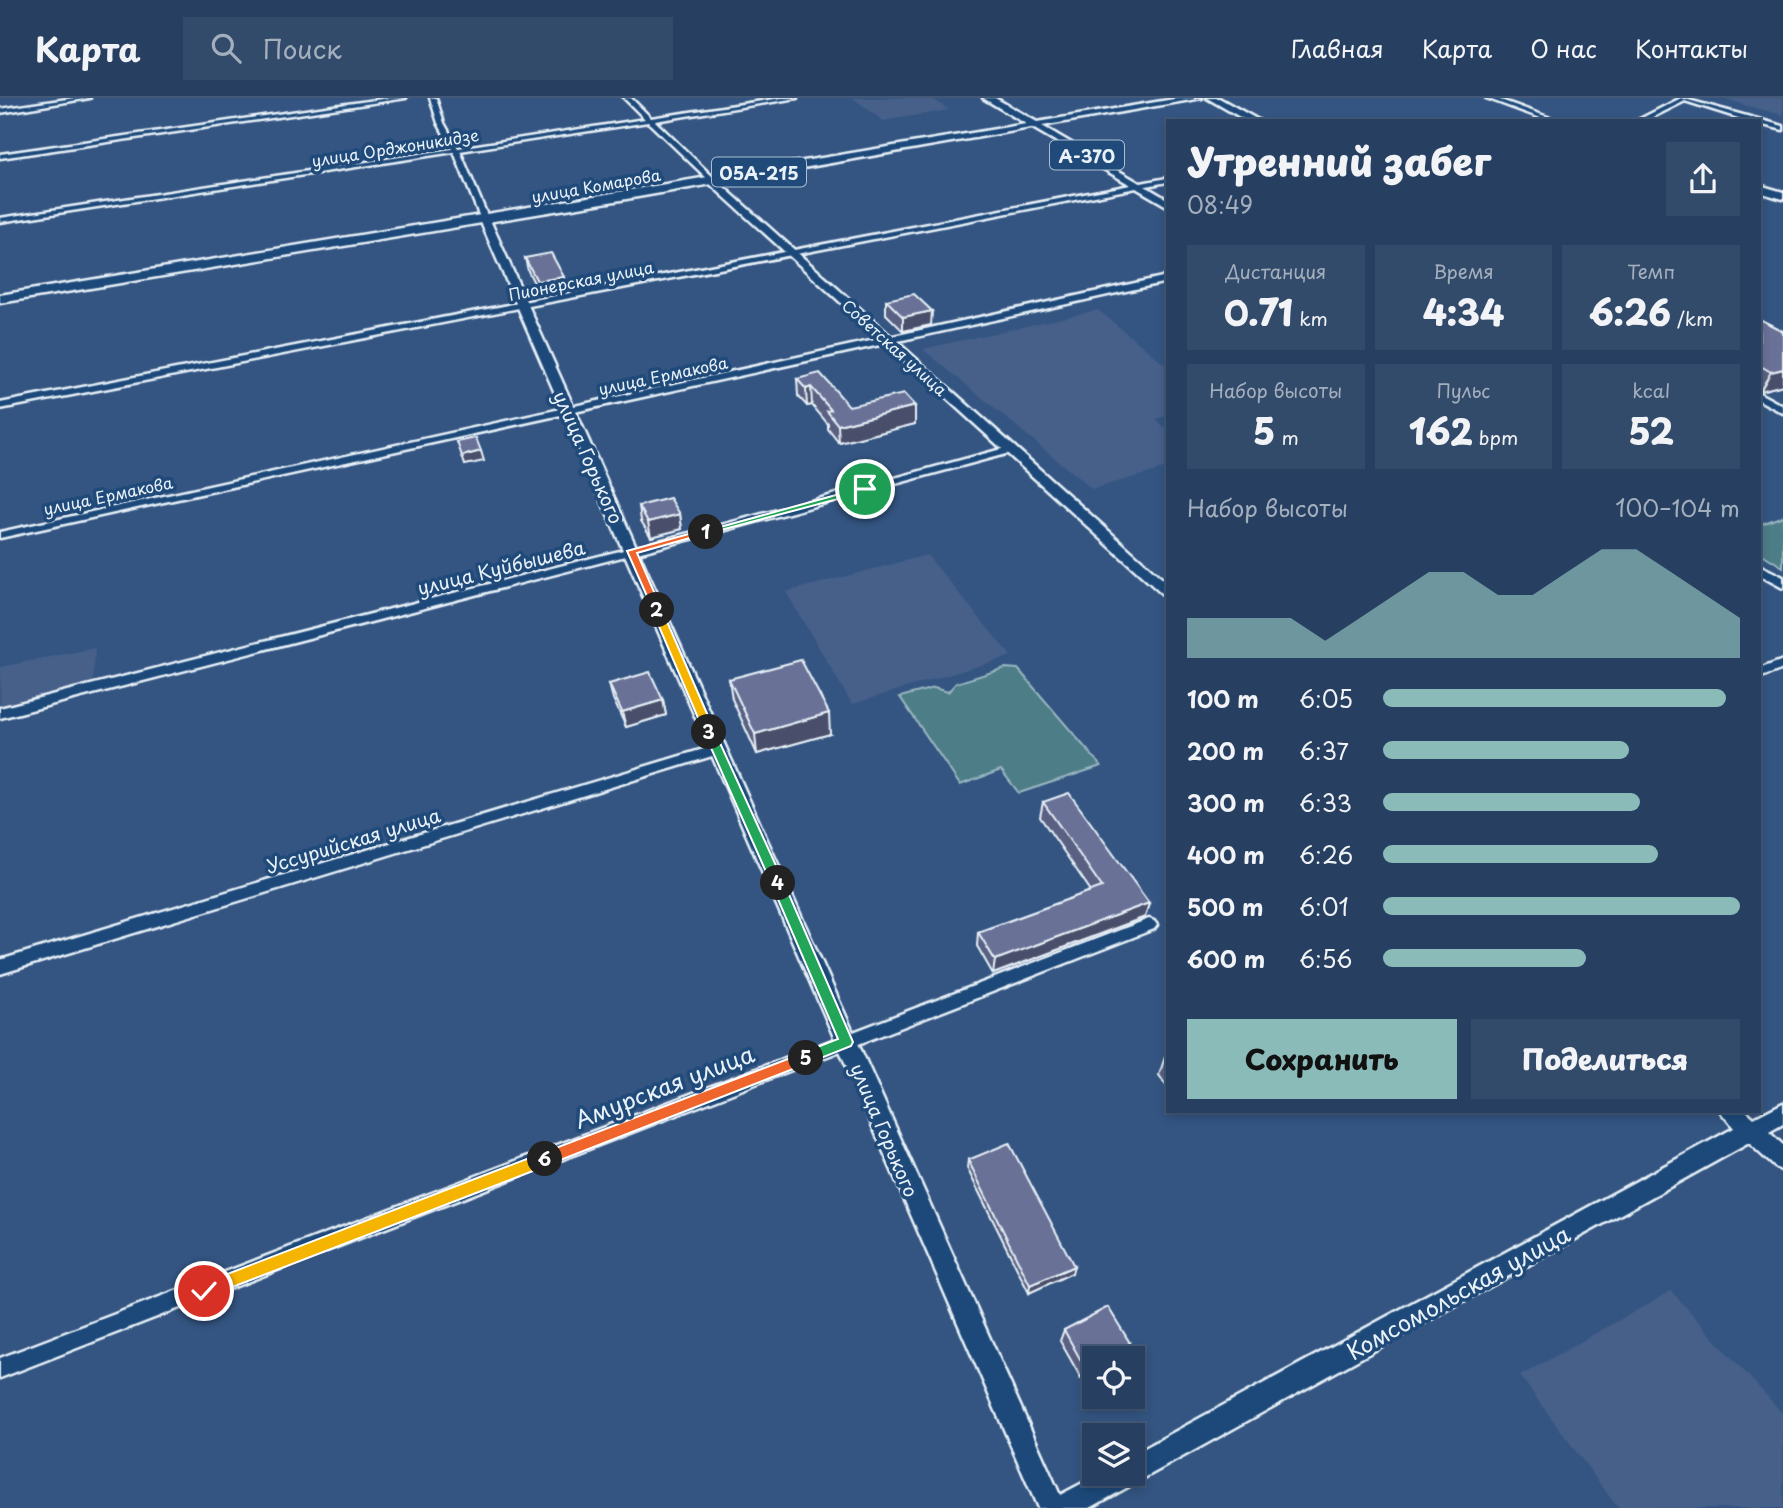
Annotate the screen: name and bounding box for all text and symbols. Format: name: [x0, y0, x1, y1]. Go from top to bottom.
search box: [183, 17, 673, 80]
text: Карта: [35, 23, 141, 73]
icon: search: [207, 29, 245, 67]
text: Поиск: [263, 29, 342, 68]
text: Главная: [1291, 30, 1384, 66]
text: Карта: [1422, 30, 1492, 66]
text: О нас: [1530, 30, 1597, 66]
text: Контакты: [1635, 30, 1748, 66]
street label: улица Орджоникидзе: [310, 122, 481, 172]
text: Утренний забег: [1187, 132, 1491, 189]
road number: А-370: [1050, 140, 1124, 170]
button: share: [1666, 142, 1740, 216]
road number: 05А-215: [712, 158, 806, 186]
street label: улица Комарова: [530, 162, 663, 208]
text: 08:49: [1187, 187, 1253, 222]
street label: Пионерская улица: [506, 254, 656, 306]
text: Дистанция: [1225, 257, 1326, 285]
text: Время: [1433, 257, 1494, 285]
text: Темп: [1627, 257, 1675, 285]
text: 0.71: [1224, 285, 1293, 338]
text: 4:34: [1423, 285, 1504, 338]
text: 6:26: [1589, 285, 1671, 338]
street label: Советская улица: [837, 293, 953, 401]
text: km: [1293, 304, 1328, 332]
text: /km: [1671, 304, 1713, 332]
street label: улица Ермакова: [596, 350, 730, 400]
text: Набор высоты: [1209, 376, 1342, 404]
text: Пульс: [1437, 376, 1490, 404]
text: kcal: [1632, 376, 1670, 404]
street label: улица Горького: [547, 386, 631, 528]
text: 5: [1253, 404, 1275, 457]
text: 162: [1409, 404, 1473, 457]
text: 52: [1628, 404, 1674, 457]
text: m: [1275, 423, 1299, 451]
text: bpm: [1473, 423, 1518, 451]
pin: [835, 459, 895, 519]
street label: улица Ермакова: [41, 470, 175, 520]
icon: arrive: [846, 470, 884, 508]
text: Набор высоты: [1187, 490, 1348, 525]
text: 100–104 m: [1615, 490, 1740, 525]
pin: 1: [688, 514, 724, 550]
text: 1: [701, 517, 710, 545]
street label: улица Куйбышева: [414, 533, 588, 601]
pin: 2: [640, 592, 674, 628]
text: 2: [650, 595, 663, 623]
text: 100 m: [1187, 681, 1259, 716]
text: 6:05: [1299, 681, 1353, 716]
pin: 3: [692, 714, 726, 750]
text: 3: [702, 717, 715, 745]
text: 200 m: [1187, 733, 1264, 768]
text: 6:37: [1299, 733, 1349, 768]
text: 300 m: [1187, 785, 1265, 820]
text: 6:33: [1299, 785, 1352, 820]
street label: Уссурийская улица: [262, 800, 444, 880]
text: 400 m: [1187, 837, 1265, 872]
text: 6:26: [1299, 837, 1353, 872]
pin: 4: [760, 866, 796, 900]
text: 4: [771, 868, 784, 896]
text: 500 m: [1187, 889, 1264, 924]
text: 6:01: [1299, 889, 1349, 924]
text: 600 m: [1187, 941, 1265, 976]
text: 6:56: [1299, 941, 1352, 976]
button: Сохранить: [1187, 1019, 1457, 1099]
button: Поделиться: [1471, 1019, 1740, 1099]
street label: Амурская улица: [569, 1035, 760, 1136]
pin: 5: [788, 1040, 824, 1076]
text: 5: [799, 1043, 812, 1071]
street label: улица Горького: [844, 1059, 926, 1201]
pin: 6: [528, 1142, 562, 1176]
text: 6: [538, 1144, 551, 1172]
street label: Комсомольская улица: [1340, 1216, 1577, 1368]
pin: [174, 1261, 234, 1321]
icon: check: [185, 1272, 223, 1310]
map controls: [1082, 1346, 1145, 1486]
button: locate: [1082, 1346, 1145, 1409]
button: layers: [1082, 1423, 1145, 1486]

